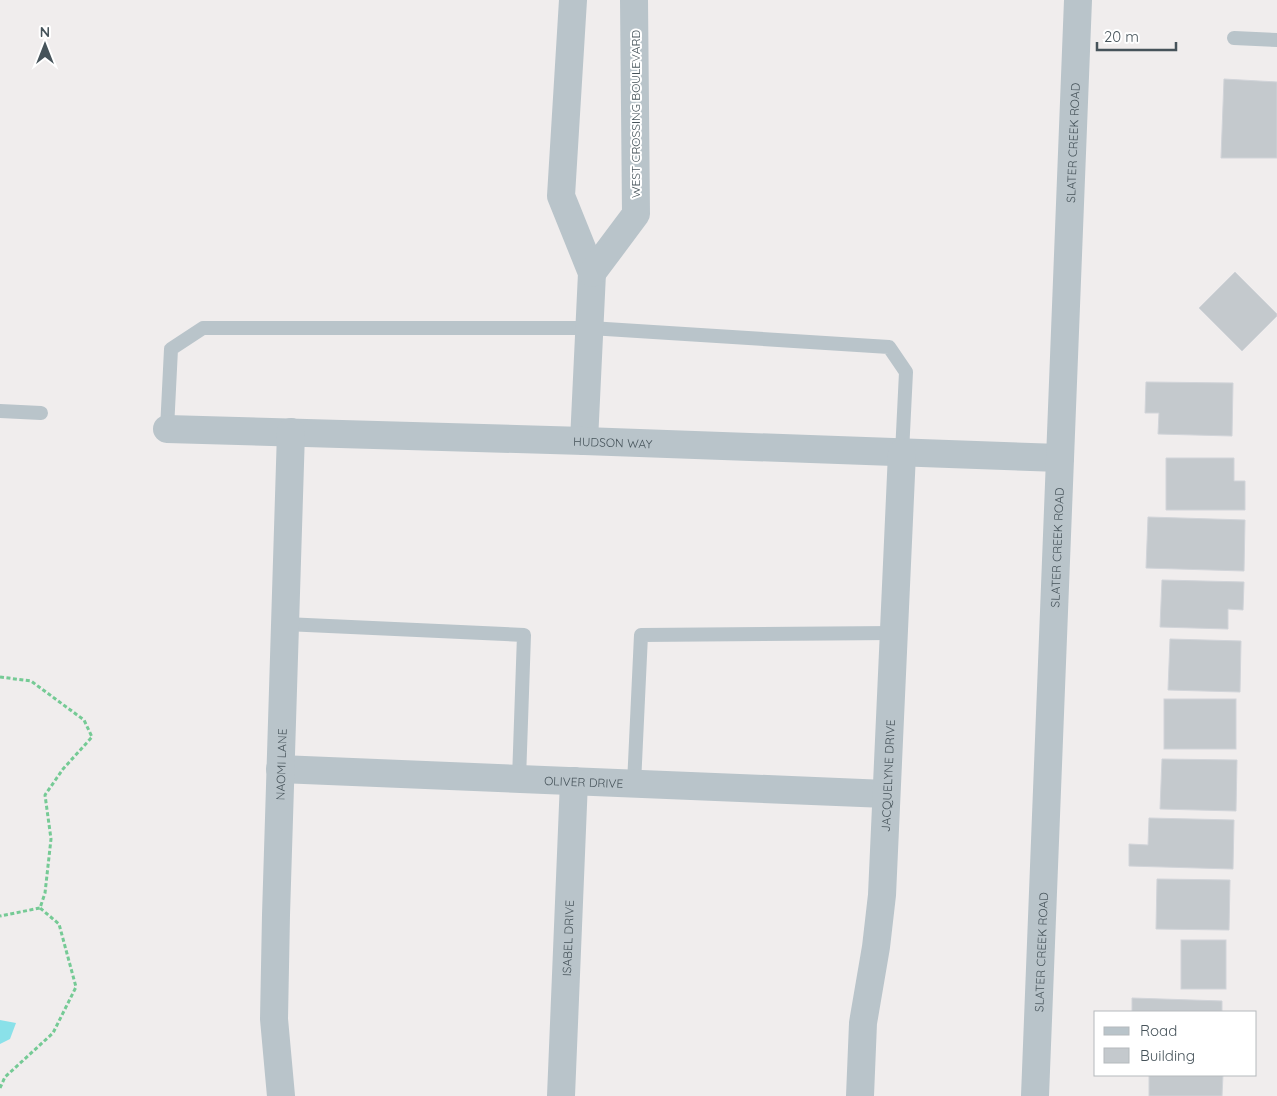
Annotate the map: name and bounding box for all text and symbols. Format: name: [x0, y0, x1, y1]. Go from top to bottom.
north arrow: [20, 20, 70, 70]
scale bar: [1097, 20, 1176, 52]
text: N: [40, 23, 50, 41]
text: 20 m: [1104, 27, 1139, 46]
street label: WEST CROSSING BOULEVARD: [628, 30, 643, 198]
street label: SLATER CREEK ROAD: [1063, 82, 1082, 203]
street label: HUDSON WAY: [573, 433, 653, 451]
street label: SLATER CREEK ROAD: [1047, 487, 1066, 608]
street label: JACQUELYNE DRIVE: [877, 719, 897, 832]
street label: NAOMI LANE: [272, 728, 289, 800]
street label: OLIVER DRIVE: [544, 772, 624, 791]
street label: SLATER CREEK ROAD: [1031, 891, 1051, 1012]
street label: ISABEL DRIVE: [558, 900, 577, 977]
legend: [1094, 1011, 1257, 1076]
text: Road: [1140, 1021, 1177, 1040]
text: Building: [1140, 1046, 1195, 1065]

